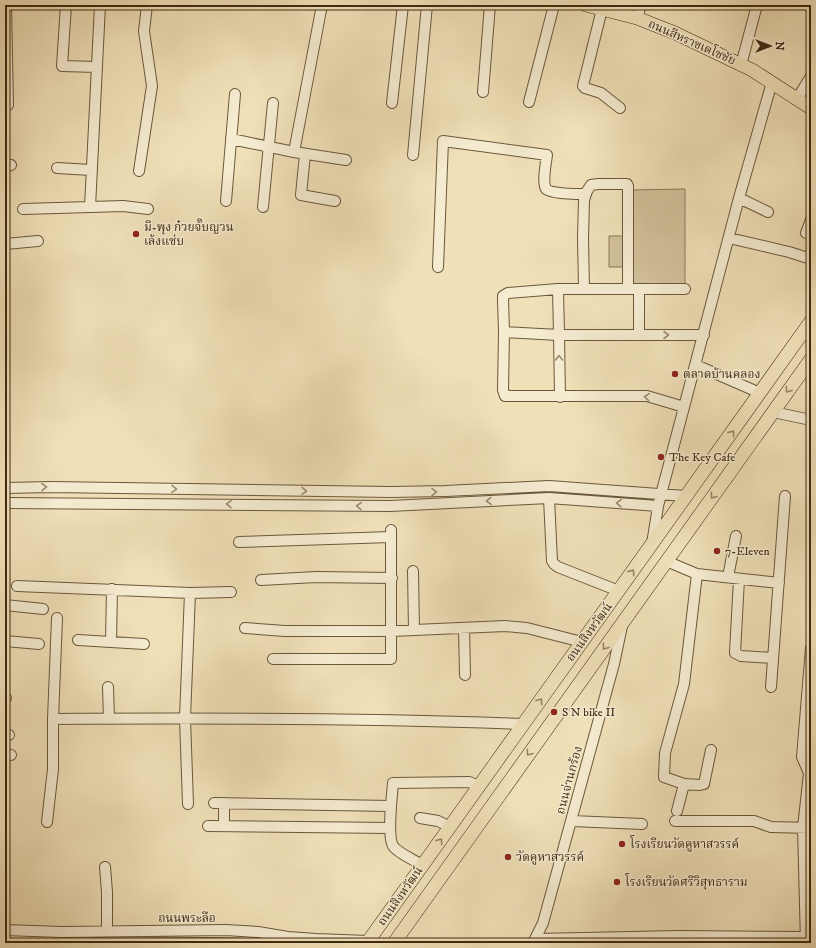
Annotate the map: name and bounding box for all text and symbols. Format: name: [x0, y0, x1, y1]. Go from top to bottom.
street label: ถนนสีหราชเดโชชัย: [646, 15, 739, 68]
north arrow: [750, 26, 790, 66]
text: N: [772, 41, 786, 51]
place label: มี-พุง ก๋วยจั๊บญวน เล้งแซ่บ: [144, 218, 234, 249]
marker: มี-พุง ก๋วยจั๊บญวน เล้งแซ่บ: [131, 229, 141, 239]
one-way arrow: [663, 330, 669, 339]
one-way arrow: [555, 355, 564, 361]
place label: ตลาดบ้านคลอง: [683, 367, 761, 382]
marker: ตลาดบ้านคลอง: [670, 369, 680, 379]
one-way arrow: [786, 386, 793, 393]
one-way arrow: [644, 393, 650, 402]
one-way arrow: [727, 430, 734, 437]
place label: The Key Cafe: [669, 450, 735, 465]
marker: The Key Cafe: [656, 452, 666, 462]
one-way arrow: [41, 483, 47, 491]
one-way arrow: [171, 485, 177, 493]
one-way arrow: [301, 487, 307, 495]
one-way arrow: [431, 487, 437, 496]
one-way arrow: [710, 492, 718, 499]
one-way arrow: [486, 497, 492, 505]
one-way arrow: [616, 499, 622, 508]
one-way arrow: [226, 500, 232, 508]
one-way arrow: [356, 502, 362, 510]
place label: 7-Eleven: [725, 544, 770, 559]
marker: 7-Eleven: [712, 546, 722, 556]
one-way arrow: [627, 570, 634, 577]
street label: ถนนสิงหวัฒน์: [563, 600, 616, 665]
one-way arrow: [603, 643, 610, 650]
one-way arrow: [535, 698, 543, 705]
place label: S N bike II: [562, 705, 615, 720]
marker: S N bike II: [549, 707, 559, 717]
street label: ถนนจ่านกร้อง: [553, 744, 586, 816]
one-way arrow: [527, 749, 534, 756]
place label: โรงเรียนวัดคูหาสวรรค์: [629, 835, 739, 852]
one-way arrow: [435, 838, 442, 845]
marker: โรงเรียนวัดคูหาสวรรค์: [617, 839, 627, 849]
place label: วัดคูหาสวรรค์: [516, 850, 584, 865]
marker: วัดคูหาสวรรค์: [503, 852, 513, 862]
street label: ถนนสิงหวัฒน์: [374, 864, 426, 929]
place label: โรงเรียนวัดศรีวิสุทธาราม: [624, 873, 748, 890]
marker: โรงเรียนวัดศรีวิสุทธาราม: [612, 877, 622, 887]
street label: ถนนพระลือ: [158, 911, 216, 926]

